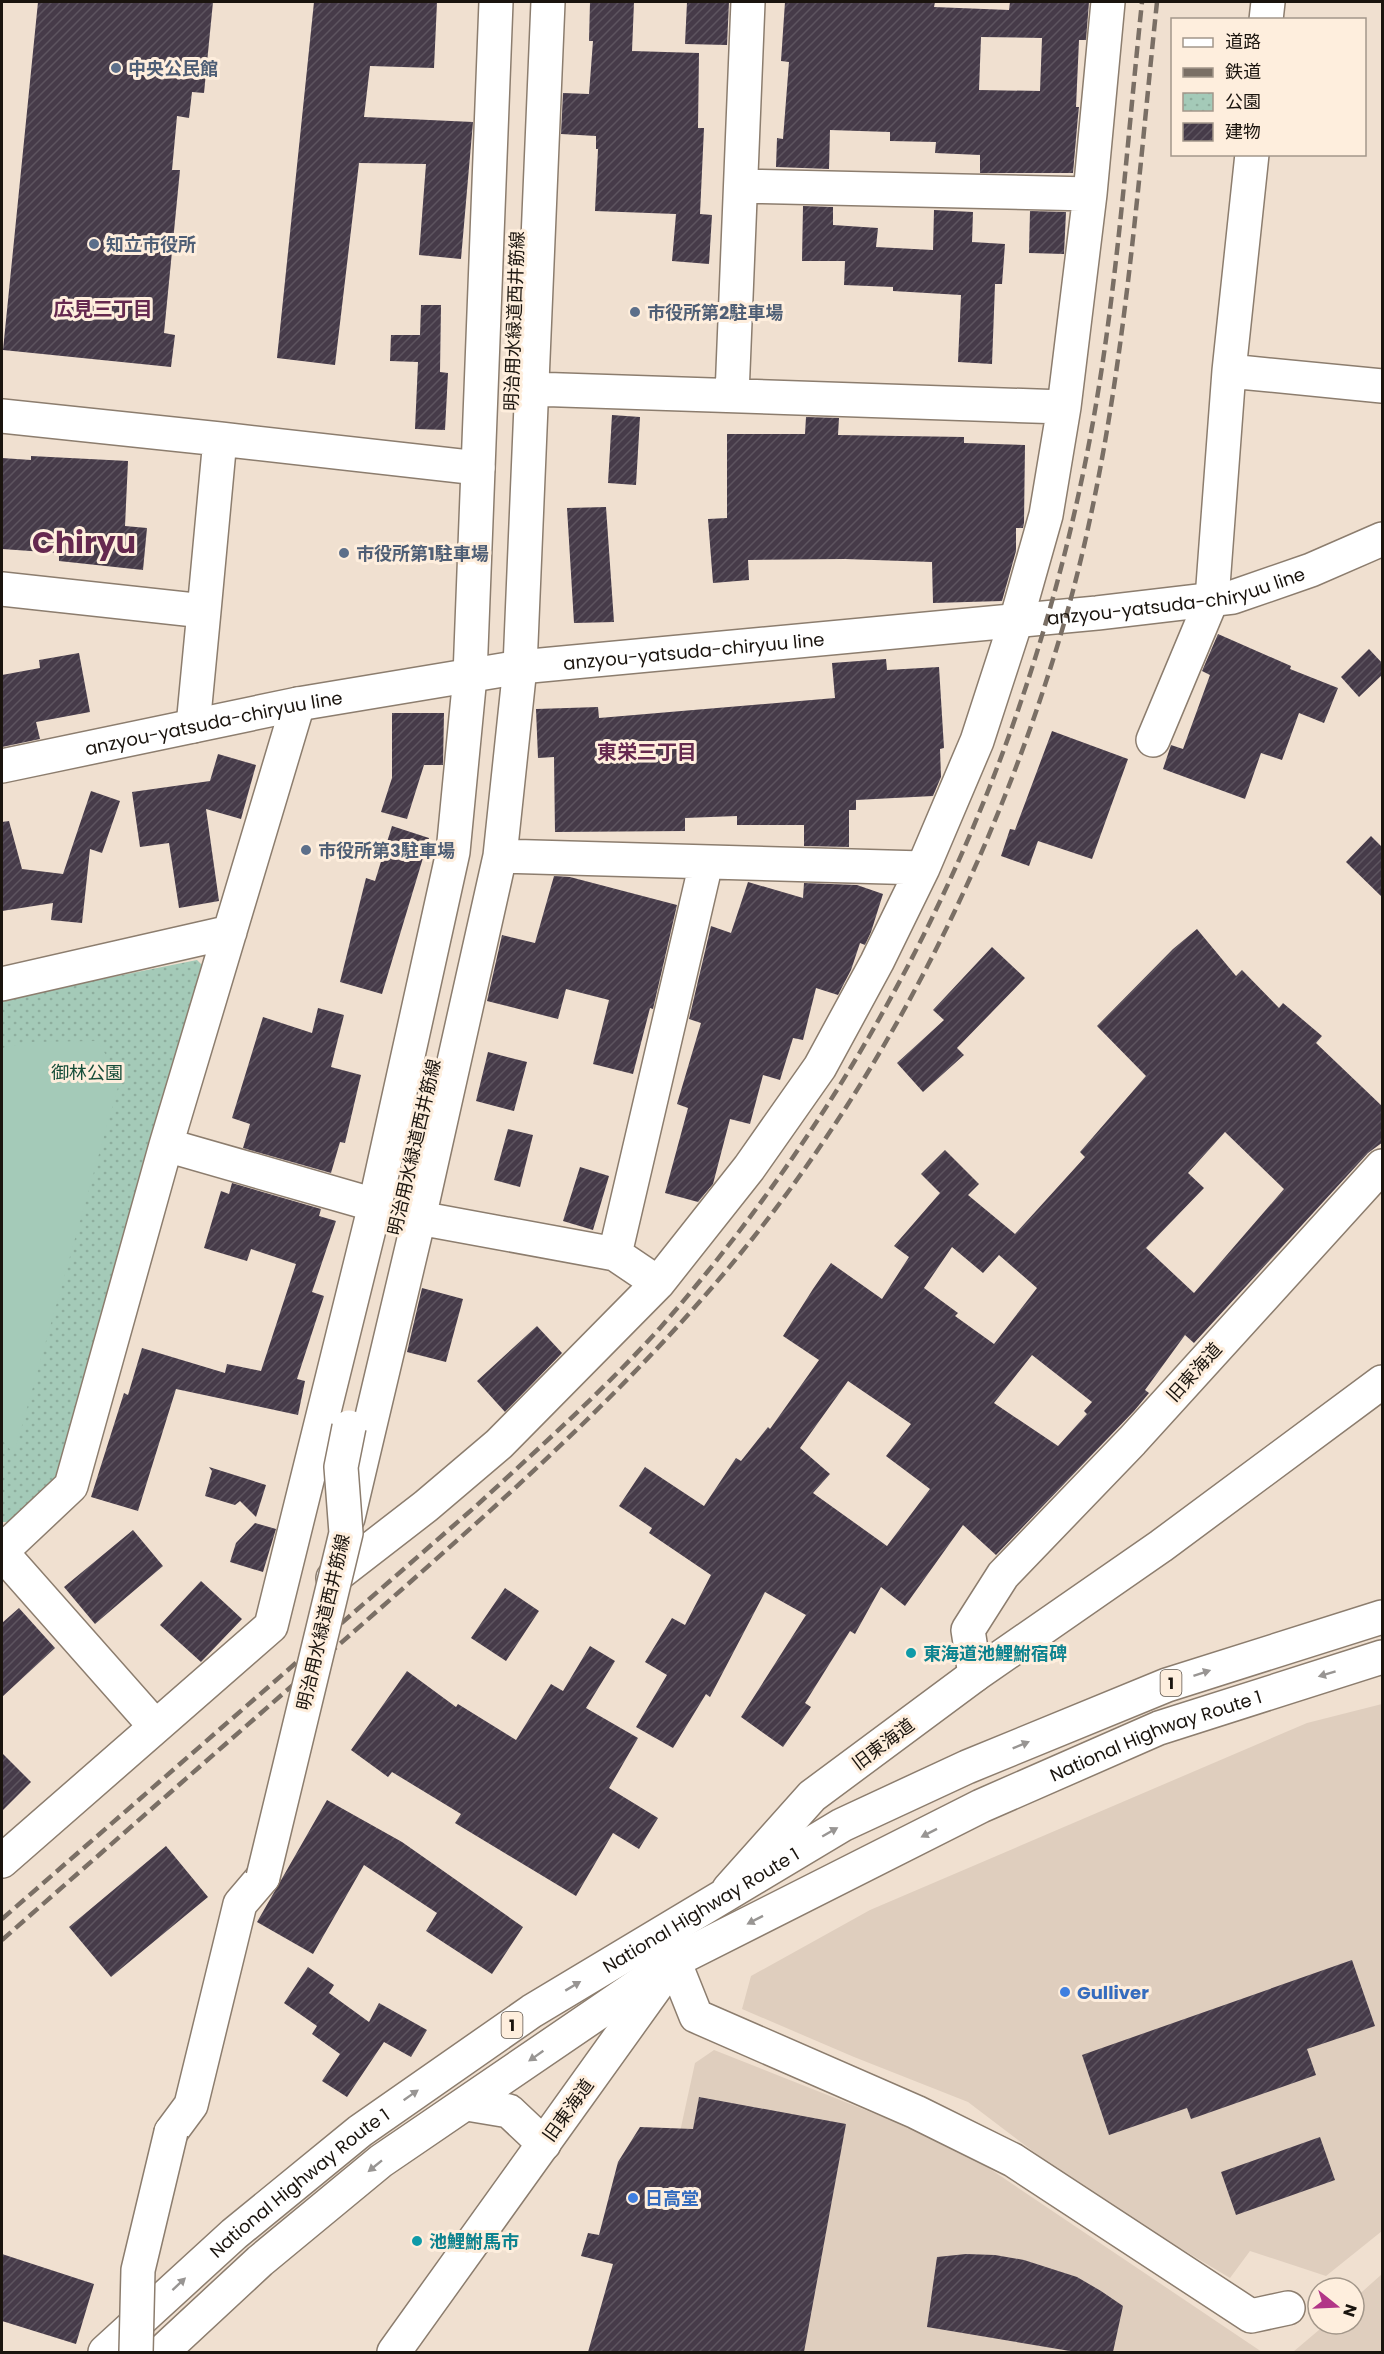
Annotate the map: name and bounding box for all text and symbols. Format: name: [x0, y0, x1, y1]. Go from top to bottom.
legend: [1171, 18, 1366, 156]
text: 道路: [1225, 29, 1261, 54]
place label: 中央公民館: [128, 56, 218, 81]
text: 鉄道: [1225, 59, 1261, 84]
marker: 中央公民館: [109, 61, 123, 75]
text: 公園: [1225, 89, 1261, 114]
text: 建物: [1225, 119, 1261, 144]
street label: 明治用水緑道西井筋線: [498, 231, 530, 411]
place label: 知立市役所: [106, 232, 196, 257]
marker: 知立市役所: [87, 237, 101, 251]
district label: 広見三丁目: [53, 295, 153, 323]
place label: 市役所第2駐車場: [647, 300, 783, 325]
marker: 市役所第2駐車場: [628, 305, 642, 319]
district label: Chiryu: [32, 521, 136, 564]
place label: 市役所第1駐車場: [356, 541, 489, 566]
marker: 市役所第1駐車場: [337, 546, 351, 560]
street label: anzyou-yatsuda-chiryuu line: [1046, 561, 1308, 630]
street label: anzyou-yatsuda-chiryuu line: [562, 626, 826, 675]
street label: anzyou-yatsuda-chiryuu line: [82, 684, 344, 761]
district label: 東栄三丁目: [597, 738, 697, 766]
place label: 市役所第3駐車場: [318, 838, 455, 863]
marker: 市役所第3駐車場: [299, 843, 313, 857]
street label: 明治用水緑道西井筋線: [382, 1056, 446, 1238]
park label: 御林公園: [51, 1060, 123, 1085]
street label: 旧東海道: [1161, 1337, 1227, 1407]
street label: 明治用水緑道西井筋線: [291, 1531, 355, 1713]
place label: 東海道池鯉鮒宿碑: [923, 1641, 1067, 1666]
marker: 東海道池鯉鮒宿碑: [904, 1646, 918, 1660]
one-way arrow: [1193, 1668, 1211, 1678]
one-way arrow: [1318, 1669, 1336, 1679]
road number: 1: [1160, 1670, 1182, 1696]
street label: National Highway Route 1: [1046, 1684, 1265, 1787]
street label: 旧東海道: [847, 1712, 919, 1776]
one-way arrow: [1012, 1740, 1030, 1749]
one-way arrow: [822, 1827, 839, 1837]
one-way arrow: [920, 1827, 938, 1837]
street label: National Highway Route 1: [598, 1841, 804, 1978]
one-way arrow: [746, 1916, 763, 1925]
place label: Gulliver: [1077, 1980, 1149, 2005]
one-way arrow: [565, 1981, 581, 1992]
marker: Gulliver: [1058, 1985, 1072, 1999]
road number: 1: [502, 2012, 522, 2038]
one-way arrow: [528, 2050, 544, 2061]
street label: 旧東海道: [537, 2074, 599, 2146]
one-way arrow: [403, 2089, 419, 2101]
street label: National Highway Route 1: [204, 2102, 394, 2263]
one-way arrow: [367, 2160, 383, 2173]
place label: 日高堂: [645, 2186, 699, 2211]
marker: 日高堂: [626, 2191, 640, 2205]
place label: 池鯉鮒馬市: [429, 2229, 519, 2254]
marker: 池鯉鮒馬市: [410, 2234, 424, 2248]
north arrow: [1306, 2276, 1366, 2336]
one-way arrow: [172, 2278, 186, 2292]
text: N: [1337, 2301, 1363, 2320]

